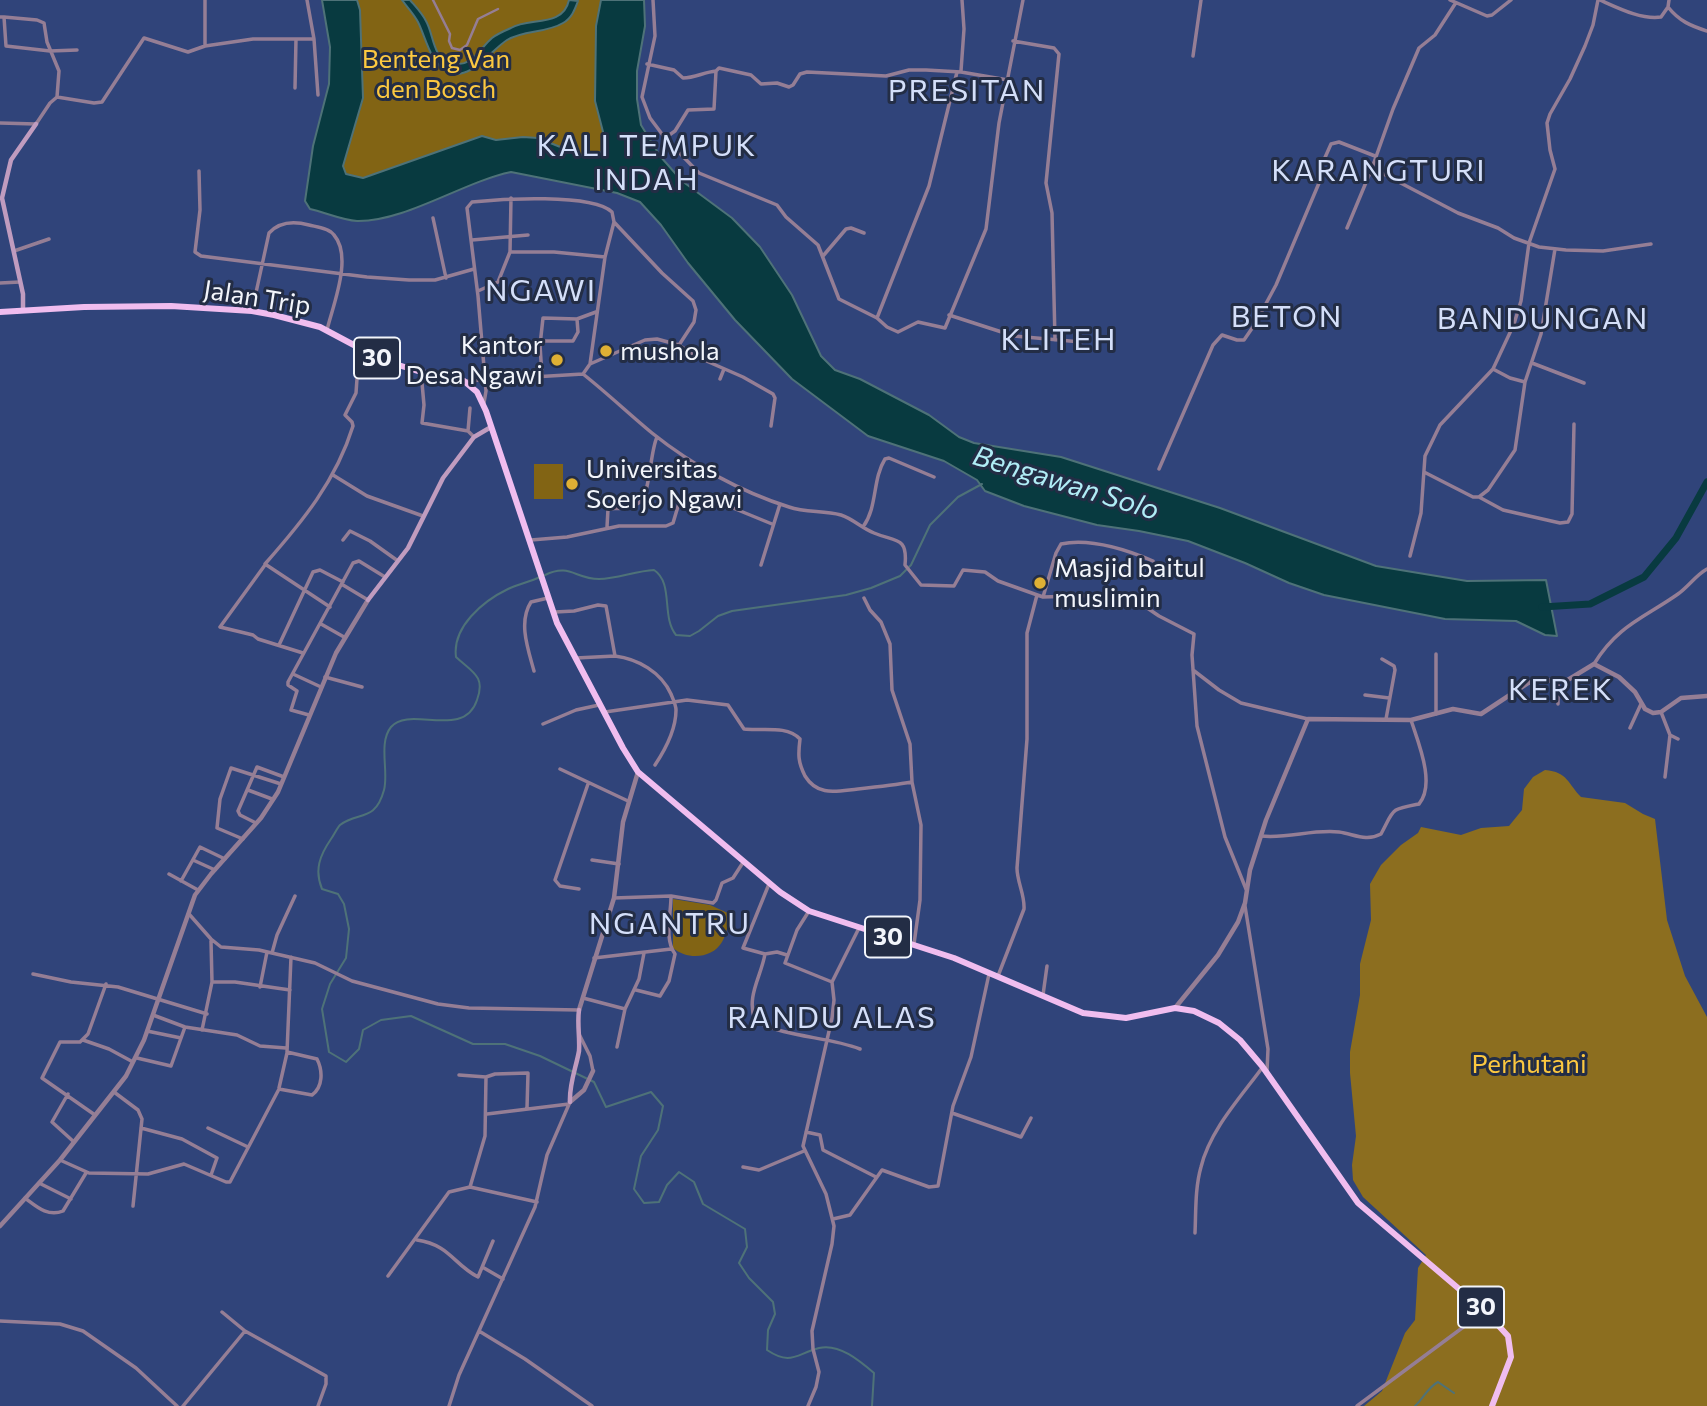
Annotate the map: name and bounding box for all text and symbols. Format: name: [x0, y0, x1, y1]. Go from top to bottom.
park label: Benteng Van den Bosch: [362, 43, 510, 104]
district label: PRESITAN: [889, 73, 1045, 109]
district label: KALI TEMPUK INDAH: [538, 128, 756, 198]
district label: KARANGTURI: [1273, 153, 1485, 189]
district label: NGAWI: [486, 273, 596, 309]
street label: Jalan Trip: [201, 274, 313, 322]
district label: BETON: [1231, 299, 1343, 335]
district label: BANDUNGAN: [1438, 301, 1648, 337]
district label: KLITEH: [1001, 322, 1117, 358]
place label: Kantor Desa Ngawi: [405, 329, 543, 390]
place label: mushola: [620, 335, 720, 367]
road number: 30: [354, 338, 400, 379]
marker: mushola: [598, 343, 614, 359]
marker: Kantor Desa Ngawi: [549, 352, 565, 368]
water label: Bengawan Solo: [969, 439, 1163, 527]
place label: Universitas Soerjo Ngawi: [586, 453, 742, 514]
marker: Universitas Soerjo Ngawi: [564, 476, 580, 492]
place label: Masjid baitul muslimin: [1054, 552, 1205, 614]
marker: Masjid baitul muslimin: [1032, 575, 1048, 591]
district label: KEREK: [1509, 672, 1613, 708]
district label: NGANTRU: [590, 906, 750, 942]
road number: 30: [865, 917, 911, 958]
district label: RANDU ALAS: [729, 1000, 935, 1036]
park label: Perhutani: [1471, 1048, 1587, 1080]
road number: 30: [1458, 1287, 1504, 1328]

